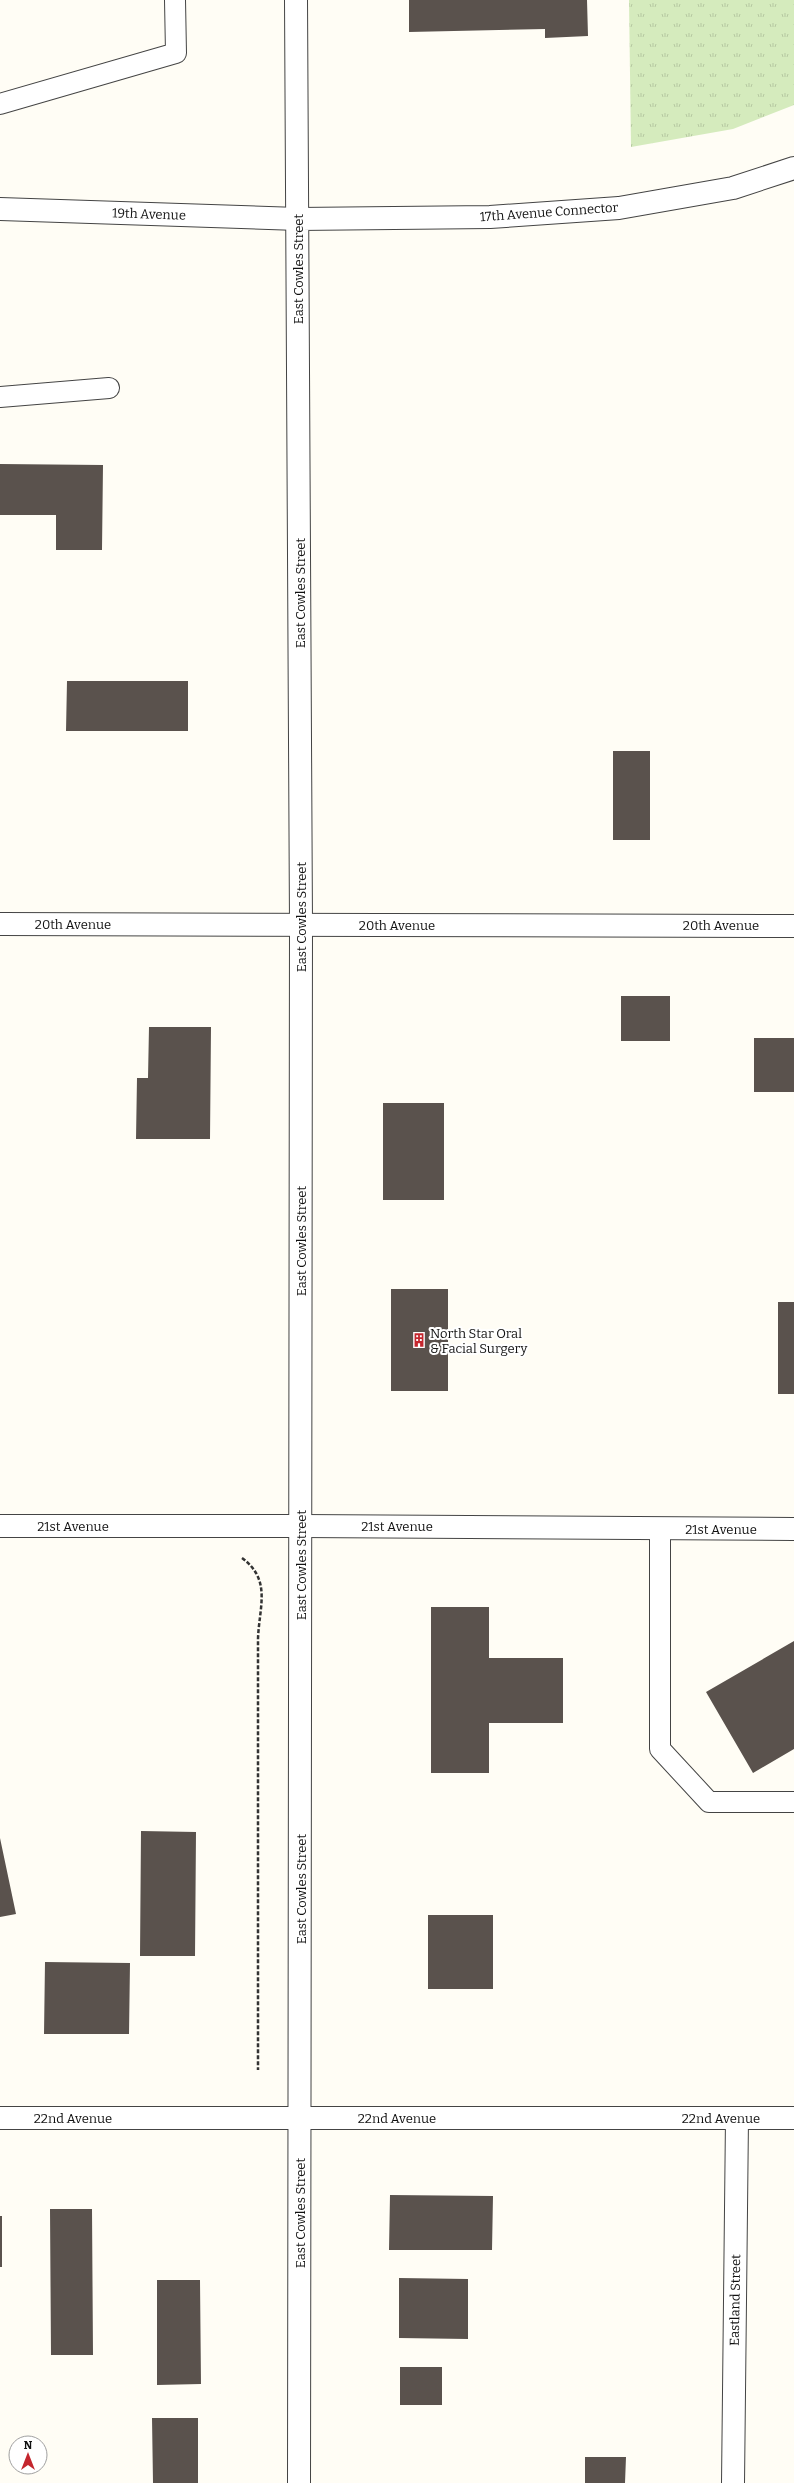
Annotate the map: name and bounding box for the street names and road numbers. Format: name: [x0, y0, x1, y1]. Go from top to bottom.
street label: 17th Avenue Connector: [479, 200, 619, 224]
street label: 19th Avenue: [112, 205, 186, 223]
street label: East Cowles Street: [291, 214, 306, 324]
street label: East Cowles Street: [293, 538, 308, 648]
street label: East Cowles Street: [294, 862, 309, 972]
street label: 20th Avenue: [35, 917, 111, 932]
street label: 20th Avenue: [359, 918, 435, 933]
street label: 20th Avenue: [683, 918, 759, 933]
street label: East Cowles Street: [294, 1186, 309, 1296]
street label: East Cowles Street: [294, 1510, 309, 1620]
street label: 21st Avenue: [37, 1519, 109, 1534]
street label: 21st Avenue: [361, 1519, 433, 1534]
street label: 21st Avenue: [685, 1522, 757, 1537]
street label: East Cowles Street: [294, 1834, 309, 1944]
street label: 22nd Avenue: [34, 2111, 112, 2126]
street label: 22nd Avenue: [358, 2111, 436, 2126]
street label: 22nd Avenue: [682, 2111, 760, 2126]
street label: East Cowles Street: [293, 2158, 308, 2268]
street label: Eastland Street: [727, 2254, 743, 2346]

